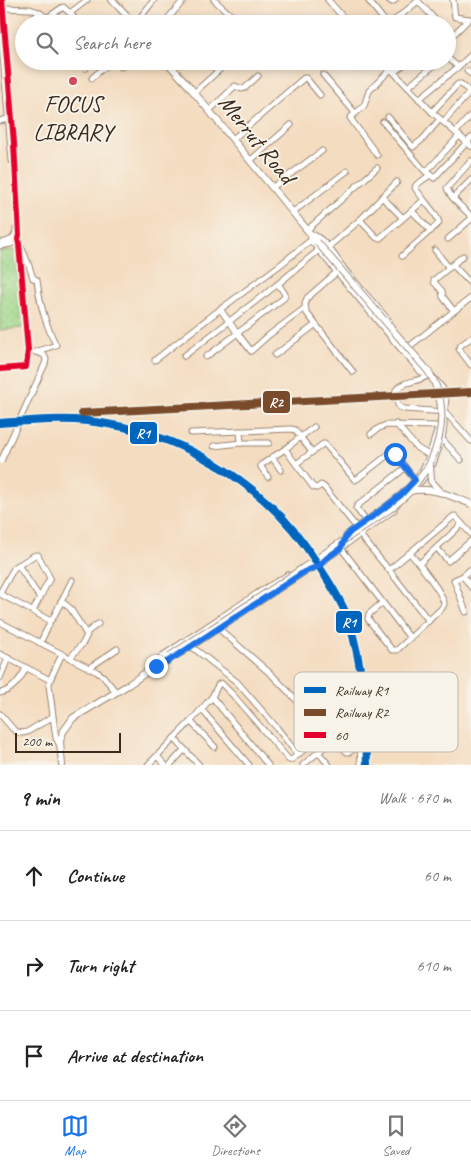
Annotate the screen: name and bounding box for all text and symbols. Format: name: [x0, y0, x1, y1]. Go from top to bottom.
search box: [15, 15, 456, 70]
icon: search: [33, 29, 61, 57]
text: Search here: [73, 31, 150, 55]
marker: FOCUS LIBRARY: [67, 75, 79, 87]
street label: Merrut Road: [212, 88, 304, 192]
place label: FOCUS LIBRARY: [33, 89, 117, 147]
line badge: R2: [262, 390, 291, 414]
text: R2: [269, 394, 285, 411]
line badge: R1: [129, 421, 158, 445]
text: R1: [136, 425, 152, 442]
route start: [384, 443, 407, 466]
line badge: R1: [335, 610, 363, 634]
text: R1: [342, 614, 358, 631]
route end: [145, 655, 168, 678]
legend: [294, 672, 458, 752]
text: Railway R1: [335, 682, 389, 699]
text: Railway R2: [335, 704, 390, 721]
text: 60: [335, 727, 349, 744]
scale bar: [15, 730, 121, 753]
text: 200 m: [22, 733, 52, 750]
text: 9 min: [20, 785, 60, 811]
text: Walk · 670 m: [379, 788, 451, 808]
icon: ahead: [20, 862, 48, 890]
text: Continue: [67, 864, 124, 888]
text: 60 m: [424, 866, 451, 886]
icon: right: [20, 952, 48, 980]
text: Turn right: [67, 954, 134, 978]
text: 610 m: [417, 956, 451, 976]
icon: arrive: [20, 1042, 48, 1070]
text: Arrive at destination: [67, 1044, 203, 1068]
tab: Map: [61, 1112, 89, 1159]
tab: Directions: [211, 1112, 260, 1159]
tab: Saved: [382, 1112, 410, 1159]

